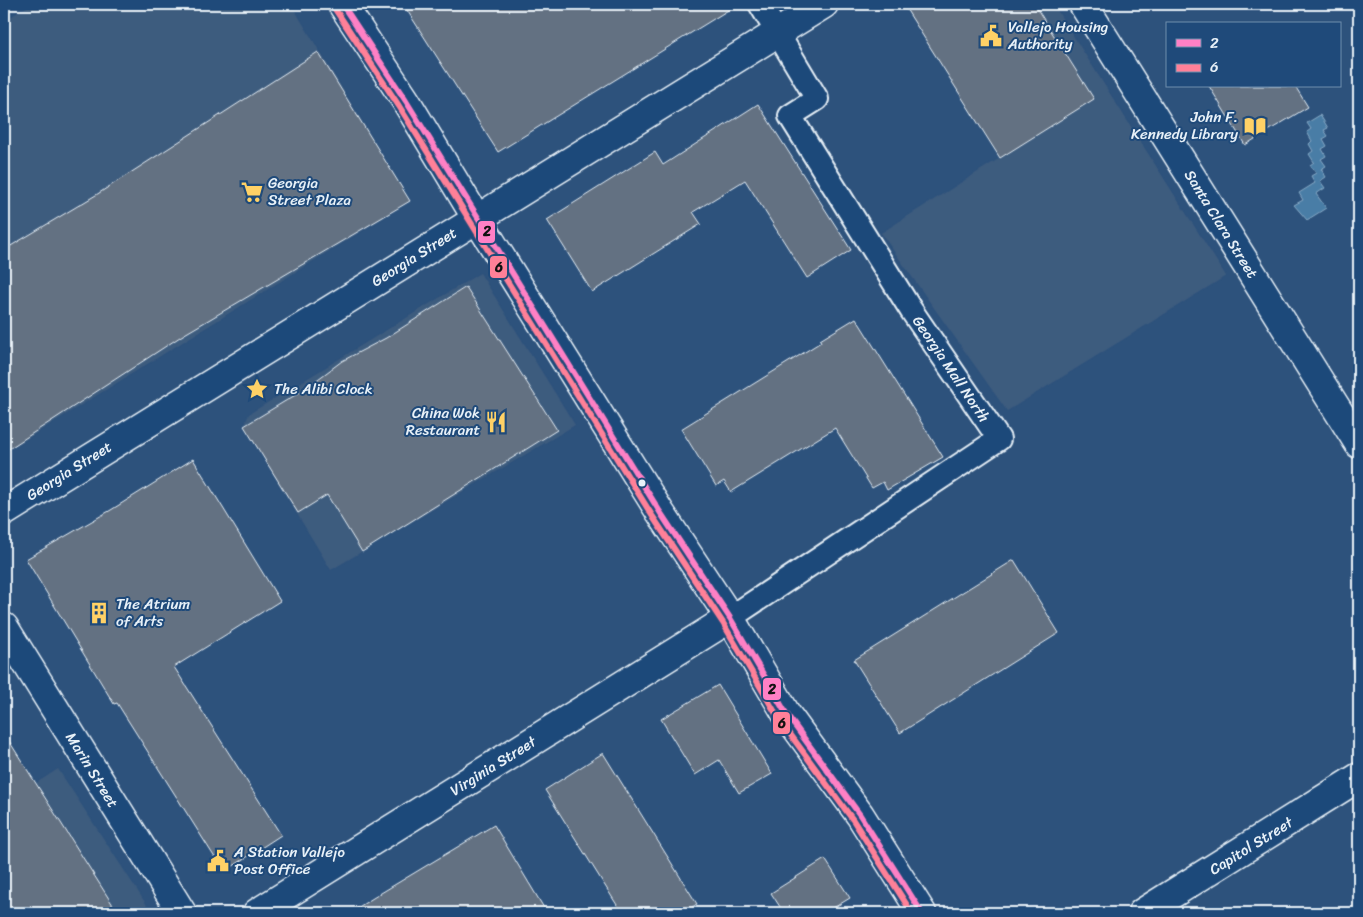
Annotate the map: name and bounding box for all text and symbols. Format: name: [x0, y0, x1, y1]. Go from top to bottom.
place label: Vallejo Housing Authority: [1007, 14, 1108, 57]
legend: [1166, 22, 1340, 88]
public building icon: Vallejo Housing Authority: [978, 23, 1004, 49]
text: 2: [1210, 30, 1219, 56]
text: 6: [1210, 54, 1219, 80]
place label: John F. Kennedy Library: [1131, 104, 1238, 147]
library icon: John F. Kennedy Library: [1242, 113, 1268, 139]
street label: Santa Clara Street: [1177, 165, 1265, 284]
place label: Georgia Street Plaza: [268, 170, 352, 213]
supermarket icon: Georgia Street Plaza: [239, 179, 265, 205]
text: 2: [482, 219, 492, 244]
street label: Georgia Street: [366, 220, 462, 294]
line badge: 2: [477, 220, 496, 244]
line badge: 6: [489, 255, 508, 279]
text: 6: [494, 255, 503, 280]
street label: Georgia Mall North: [905, 310, 997, 428]
place icon: The Alibi Clock: [244, 376, 270, 402]
place label: The Alibi Clock: [274, 376, 373, 402]
place label: China Wok Restaurant: [406, 400, 480, 443]
restaurant icon: China Wok Restaurant: [483, 409, 509, 435]
street label: Georgia Street: [21, 434, 117, 508]
unlabelled marker: [637, 478, 647, 488]
place label: The Atrium of Arts: [116, 591, 191, 634]
building icon: The Atrium of Arts: [86, 600, 112, 626]
line badge: 2: [762, 677, 782, 701]
text: 2: [767, 677, 777, 702]
line badge: 6: [772, 711, 791, 735]
text: 6: [777, 711, 786, 736]
street label: Marin Street: [58, 727, 126, 813]
street label: Virginia Street: [445, 729, 542, 803]
street label: Capitol Street: [1204, 809, 1299, 882]
place label: A Station Vallejo Post Office: [233, 839, 345, 882]
public building icon: A Station Vallejo Post Office: [205, 848, 231, 874]

